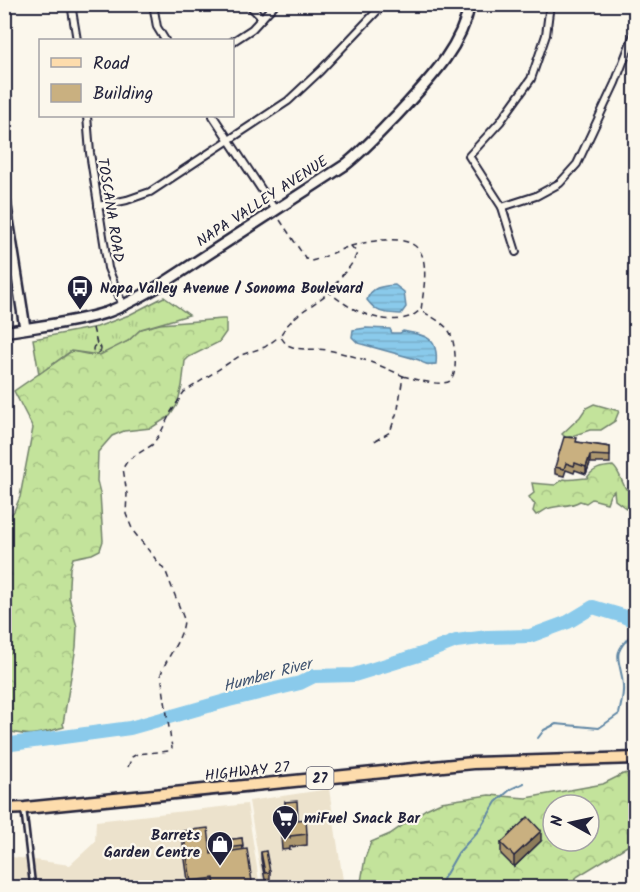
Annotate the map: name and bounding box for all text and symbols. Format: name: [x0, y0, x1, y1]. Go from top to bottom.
legend: [39, 39, 234, 117]
text: Road: [93, 50, 130, 79]
text: Building: [93, 80, 153, 109]
street label: NAPA VALLEY AVENUE: [192, 149, 334, 254]
street label: TOSCANA ROAD: [90, 156, 130, 264]
bus stop icon: Napa Valley Avenue / Sonoma Boulevard: [65, 273, 95, 311]
place label: Napa Valley Avenue / Sonoma Boulevard: [100, 277, 364, 301]
water label: Humber River: [220, 651, 318, 699]
street label: HIGHWAY 27: [204, 756, 292, 788]
road number: 27: [306, 767, 334, 789]
north arrow: [541, 793, 601, 853]
supermarket icon: miFuel Snack Bar: [270, 803, 300, 841]
place label: miFuel Snack Bar: [304, 807, 420, 831]
text: N: [545, 814, 571, 828]
place label: Barrets Garden Centre: [104, 824, 201, 865]
shop icon: Barrets Garden Centre: [205, 829, 235, 867]

